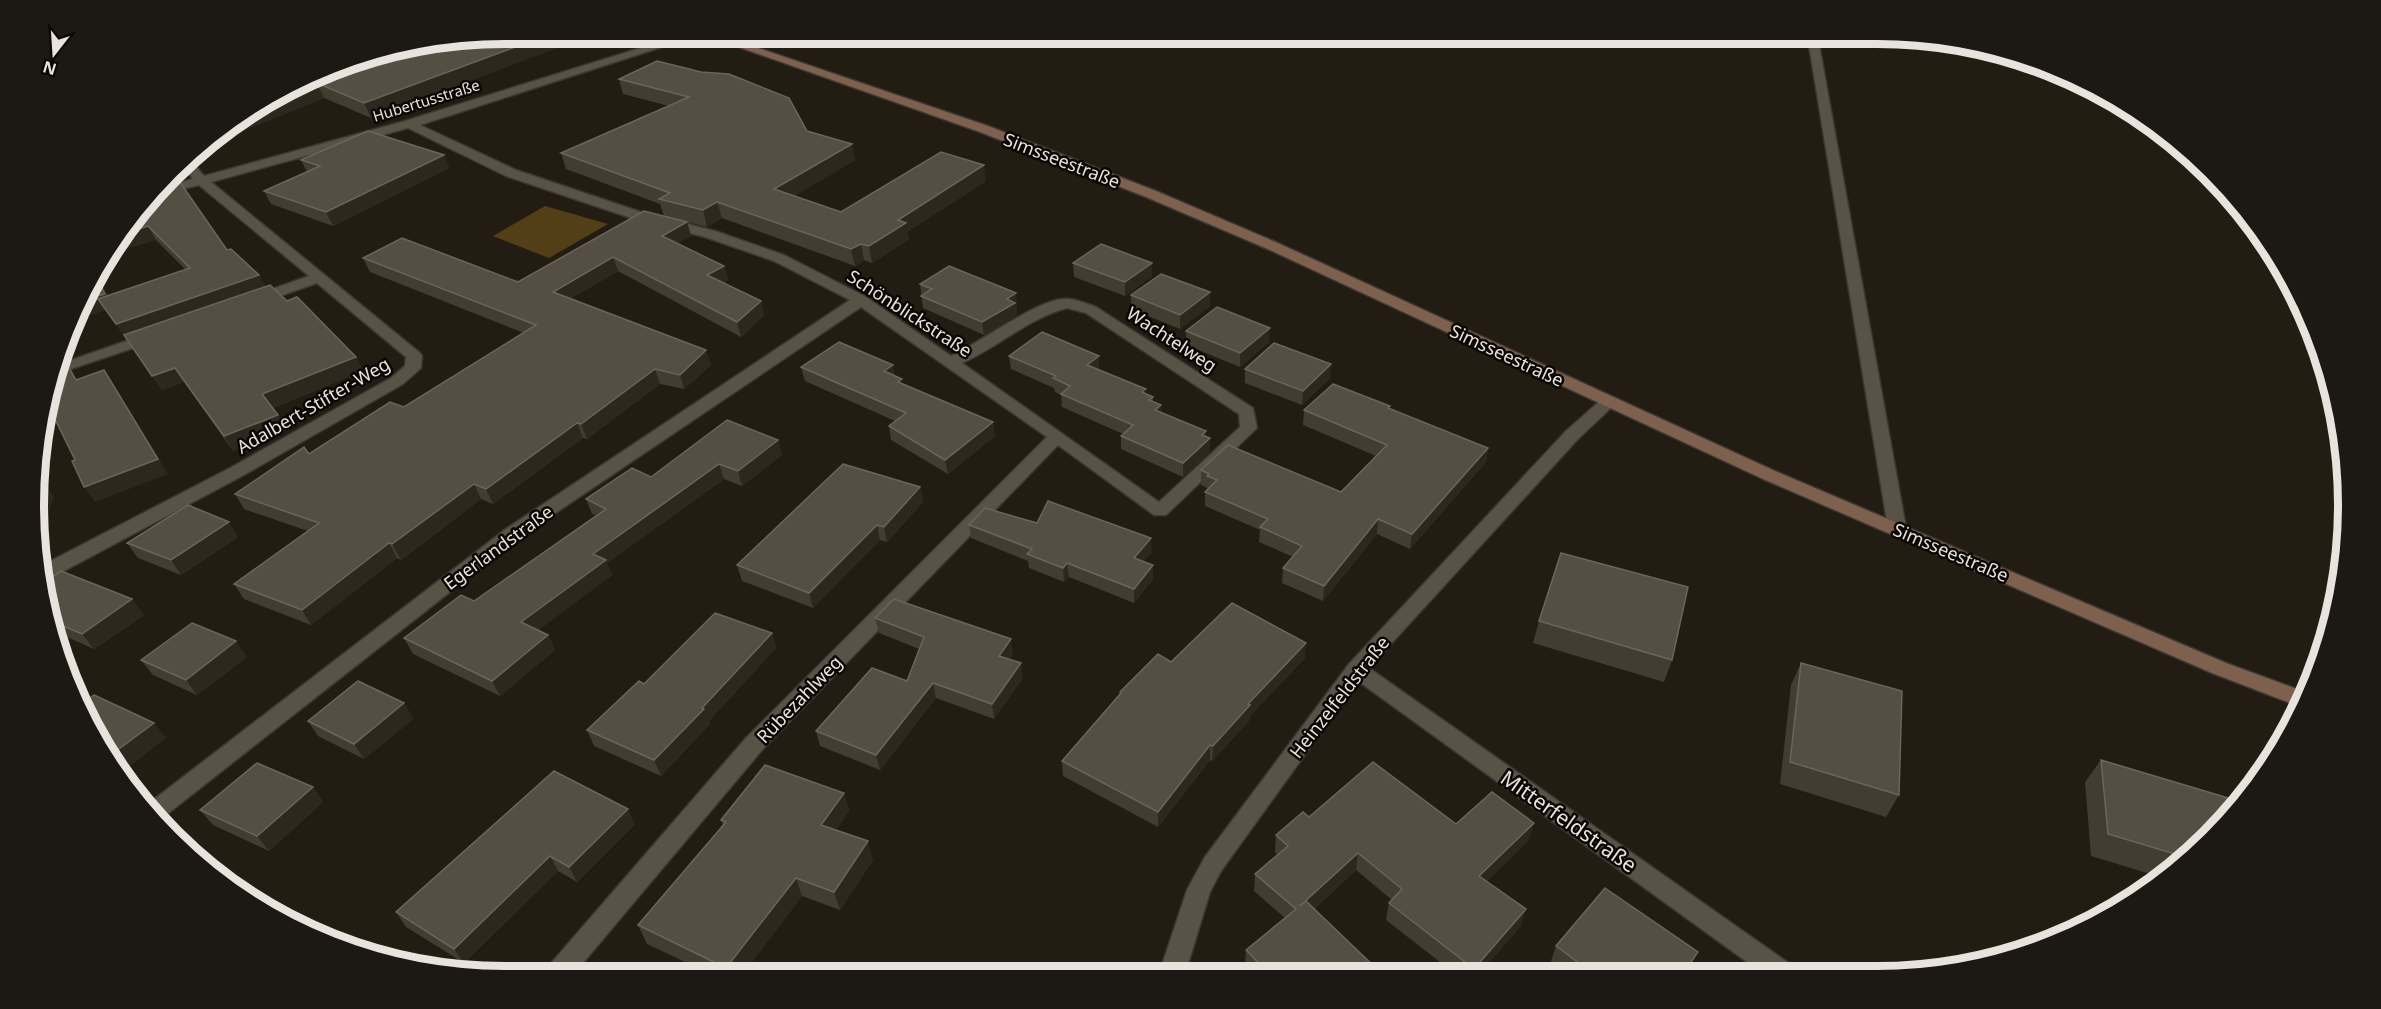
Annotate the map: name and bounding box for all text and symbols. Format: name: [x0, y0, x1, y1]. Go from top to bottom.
north arrow: [24, 24, 84, 84]
text: N: [40, 56, 59, 81]
street label: Hubertusstraße: [370, 74, 482, 126]
street label: Simsseestraße: [1000, 127, 1124, 193]
street label: Schönblickstraße: [843, 264, 977, 362]
street label: Wachtelweg: [1122, 301, 1222, 377]
street label: Simsseestraße: [1446, 318, 1568, 392]
street label: Adalbert-Stifter-Weg: [232, 351, 394, 459]
street label: Egerlandstraße: [439, 499, 557, 595]
street label: Simsseestraße: [1890, 517, 2012, 587]
street label: Heinzelfeldstraße: [1284, 631, 1394, 763]
street label: Rübezahlweg: [751, 650, 847, 748]
street label: Mitterfeldstraße: [1495, 764, 1643, 878]

